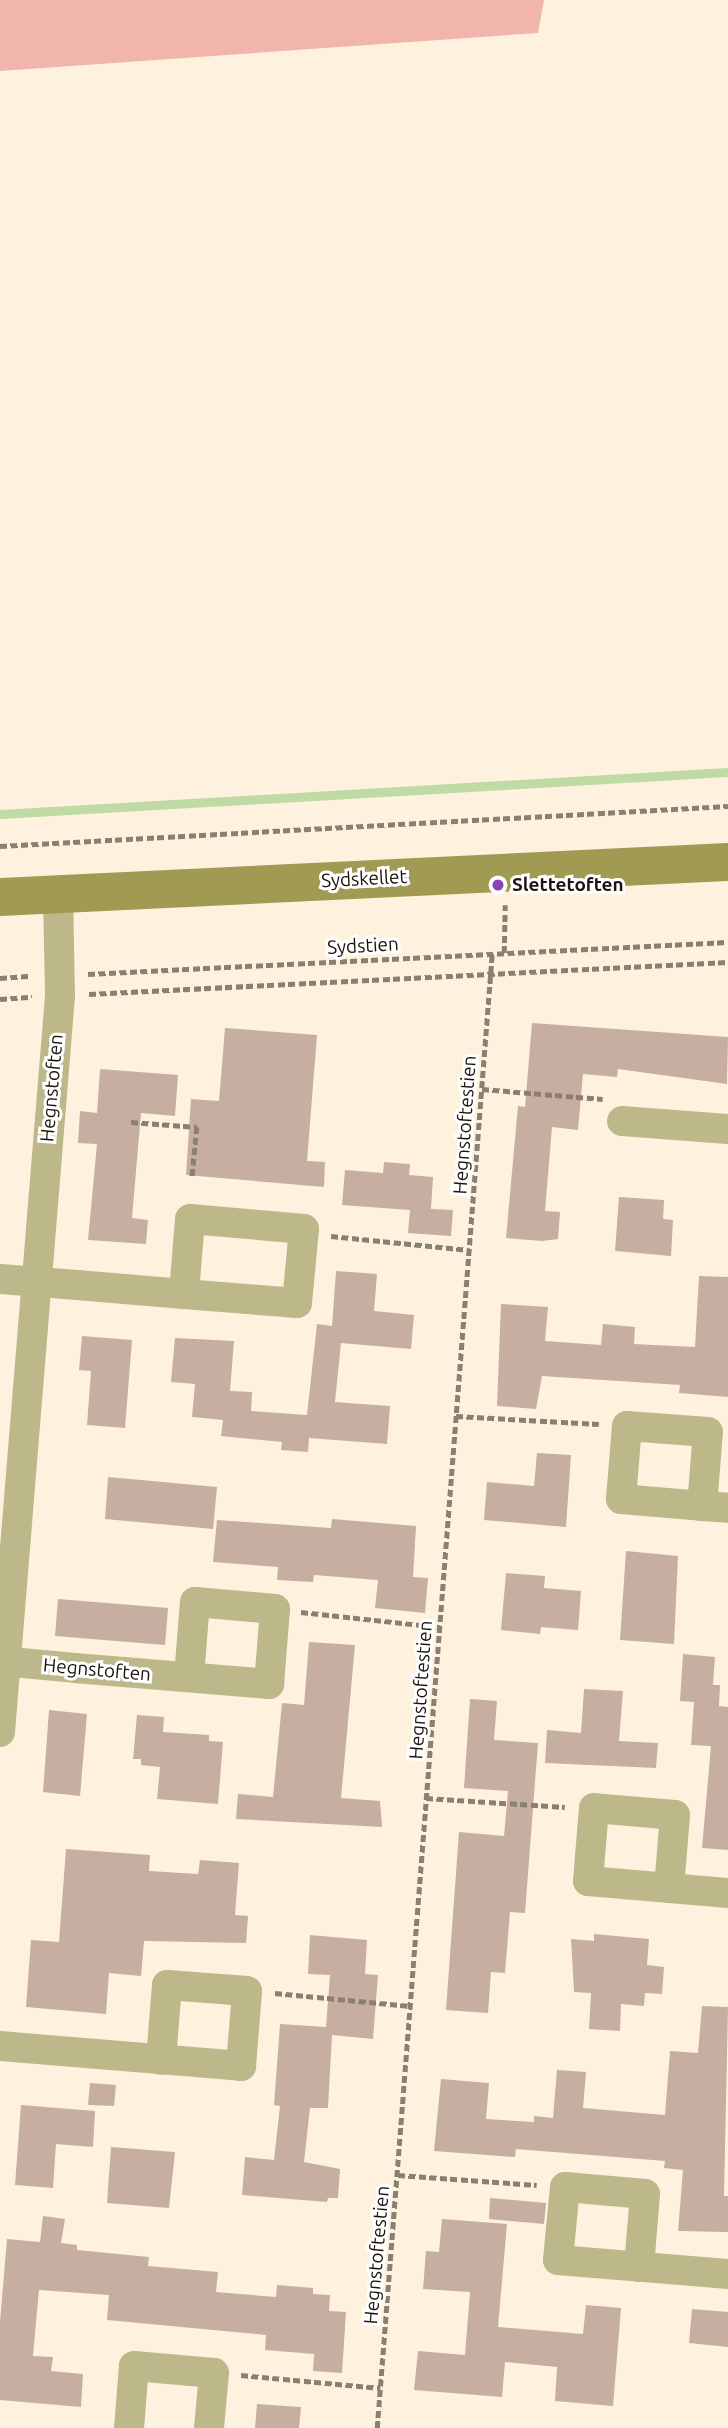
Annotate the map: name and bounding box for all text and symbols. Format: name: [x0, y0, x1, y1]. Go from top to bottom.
street label: Sydskellet: [321, 865, 407, 893]
place label: Slettetoften: [512, 874, 624, 896]
marker: Slettetoften: [490, 877, 506, 893]
street label: Sydstien: [327, 933, 399, 959]
street label: Hegnstoften: [36, 1033, 68, 1143]
street label: Hegnstoftestien: [449, 1055, 481, 1195]
street label: Hegnstoftestien: [405, 1620, 437, 1760]
street label: Hegnstoften: [42, 1654, 152, 1686]
street label: Hegnstoftestien: [360, 2185, 394, 2325]

